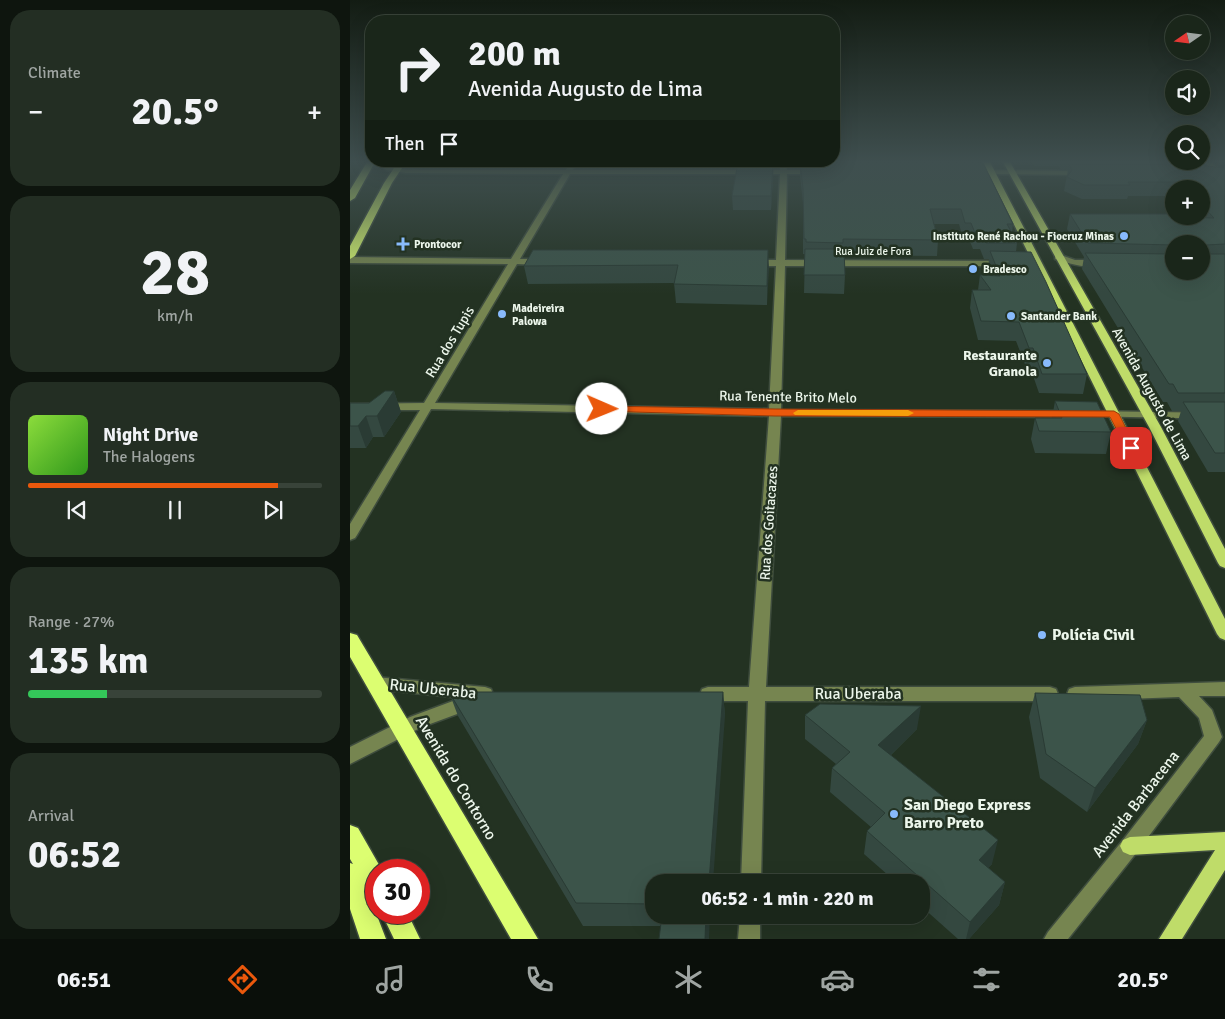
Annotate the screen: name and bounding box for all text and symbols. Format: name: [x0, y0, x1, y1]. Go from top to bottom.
north arrow: [1165, 15, 1210, 60]
map controls: [1165, 15, 1210, 280]
text: 200 m: [468, 32, 561, 75]
icon: right: [385, 35, 450, 100]
text: Climate: [28, 63, 81, 83]
button: sound: [1165, 70, 1210, 115]
text: Avenida Augusto de Lima: [468, 75, 703, 102]
text: 20.5°: [131, 88, 219, 135]
text: −: [28, 95, 43, 129]
text: +: [307, 95, 322, 129]
button: search: [1165, 125, 1210, 170]
icon: arrive: [435, 130, 463, 158]
text: Then: [385, 132, 425, 156]
button: +: [1165, 180, 1210, 225]
place label: Instituto René Rachou - Fiocruz Minas: [933, 230, 1114, 243]
marker: Instituto René Rachou - Fiocruz Minas: [1118, 230, 1130, 242]
text: 28: [140, 233, 210, 313]
button: −: [1165, 235, 1210, 280]
marker: Prontocor: [396, 237, 410, 251]
place label: Prontocor: [414, 238, 462, 251]
street label: Rua Juiz de Fora: [835, 245, 911, 258]
marker: Bradesco: [967, 263, 979, 275]
place label: Bradesco: [983, 263, 1027, 276]
place label: Madeireira Palowa: [512, 302, 565, 328]
street label: Rua dos Tupis: [422, 303, 478, 381]
text: km/h: [157, 306, 193, 326]
marker: Madeireira Palowa: [496, 308, 508, 320]
marker: Santander Bank: [1005, 310, 1017, 322]
place label: Santander Bank: [1021, 310, 1097, 323]
street label: Avenida Augusto de Lima: [1108, 324, 1196, 464]
place label: Restaurante Granola: [963, 347, 1037, 380]
marker: Restaurante Granola: [1041, 357, 1053, 369]
position arrow: [575, 382, 627, 434]
street label: Rua Tenente Brito Melo: [719, 387, 857, 407]
text: Night Drive: [103, 423, 198, 447]
pin: [1110, 427, 1152, 469]
icon: arrive: [1117, 434, 1145, 462]
text: The Halogens: [103, 447, 195, 467]
street label: Rua dos Goitacazes: [757, 465, 781, 581]
icon: previous: [63, 496, 91, 524]
icon: pause: [161, 496, 189, 524]
icon: next: [259, 496, 287, 524]
text: Range · 27%: [28, 612, 114, 632]
place label: Polícia Civil: [1052, 625, 1135, 645]
marker: Polícia Civil: [1036, 629, 1048, 641]
text: 135 km: [28, 637, 149, 684]
street label: Rua Uberaba: [389, 674, 477, 704]
street label: Rua Uberaba: [814, 684, 902, 704]
street label: Avenida do Contorno: [411, 712, 501, 844]
street label: Avenida Barbacena: [1088, 747, 1184, 861]
place label: San Diego Express Barro Preto: [904, 795, 1031, 833]
text: Arrival: [28, 806, 74, 826]
marker: San Diego Express Barro Preto: [888, 808, 900, 820]
text: 06:52: [28, 831, 121, 878]
speed limit sign: 30: [365, 859, 430, 924]
text: 06:52 · 1 min · 220 m: [701, 887, 874, 911]
icon: directions: [225, 962, 260, 997]
icon: music: [373, 962, 408, 997]
icon: phone: [522, 962, 557, 997]
icon: climate: [671, 962, 706, 997]
icon: car: [820, 962, 855, 997]
icon: filters: [969, 962, 1004, 997]
text: 06:51: [57, 966, 111, 993]
text: 20.5°: [1117, 966, 1168, 993]

